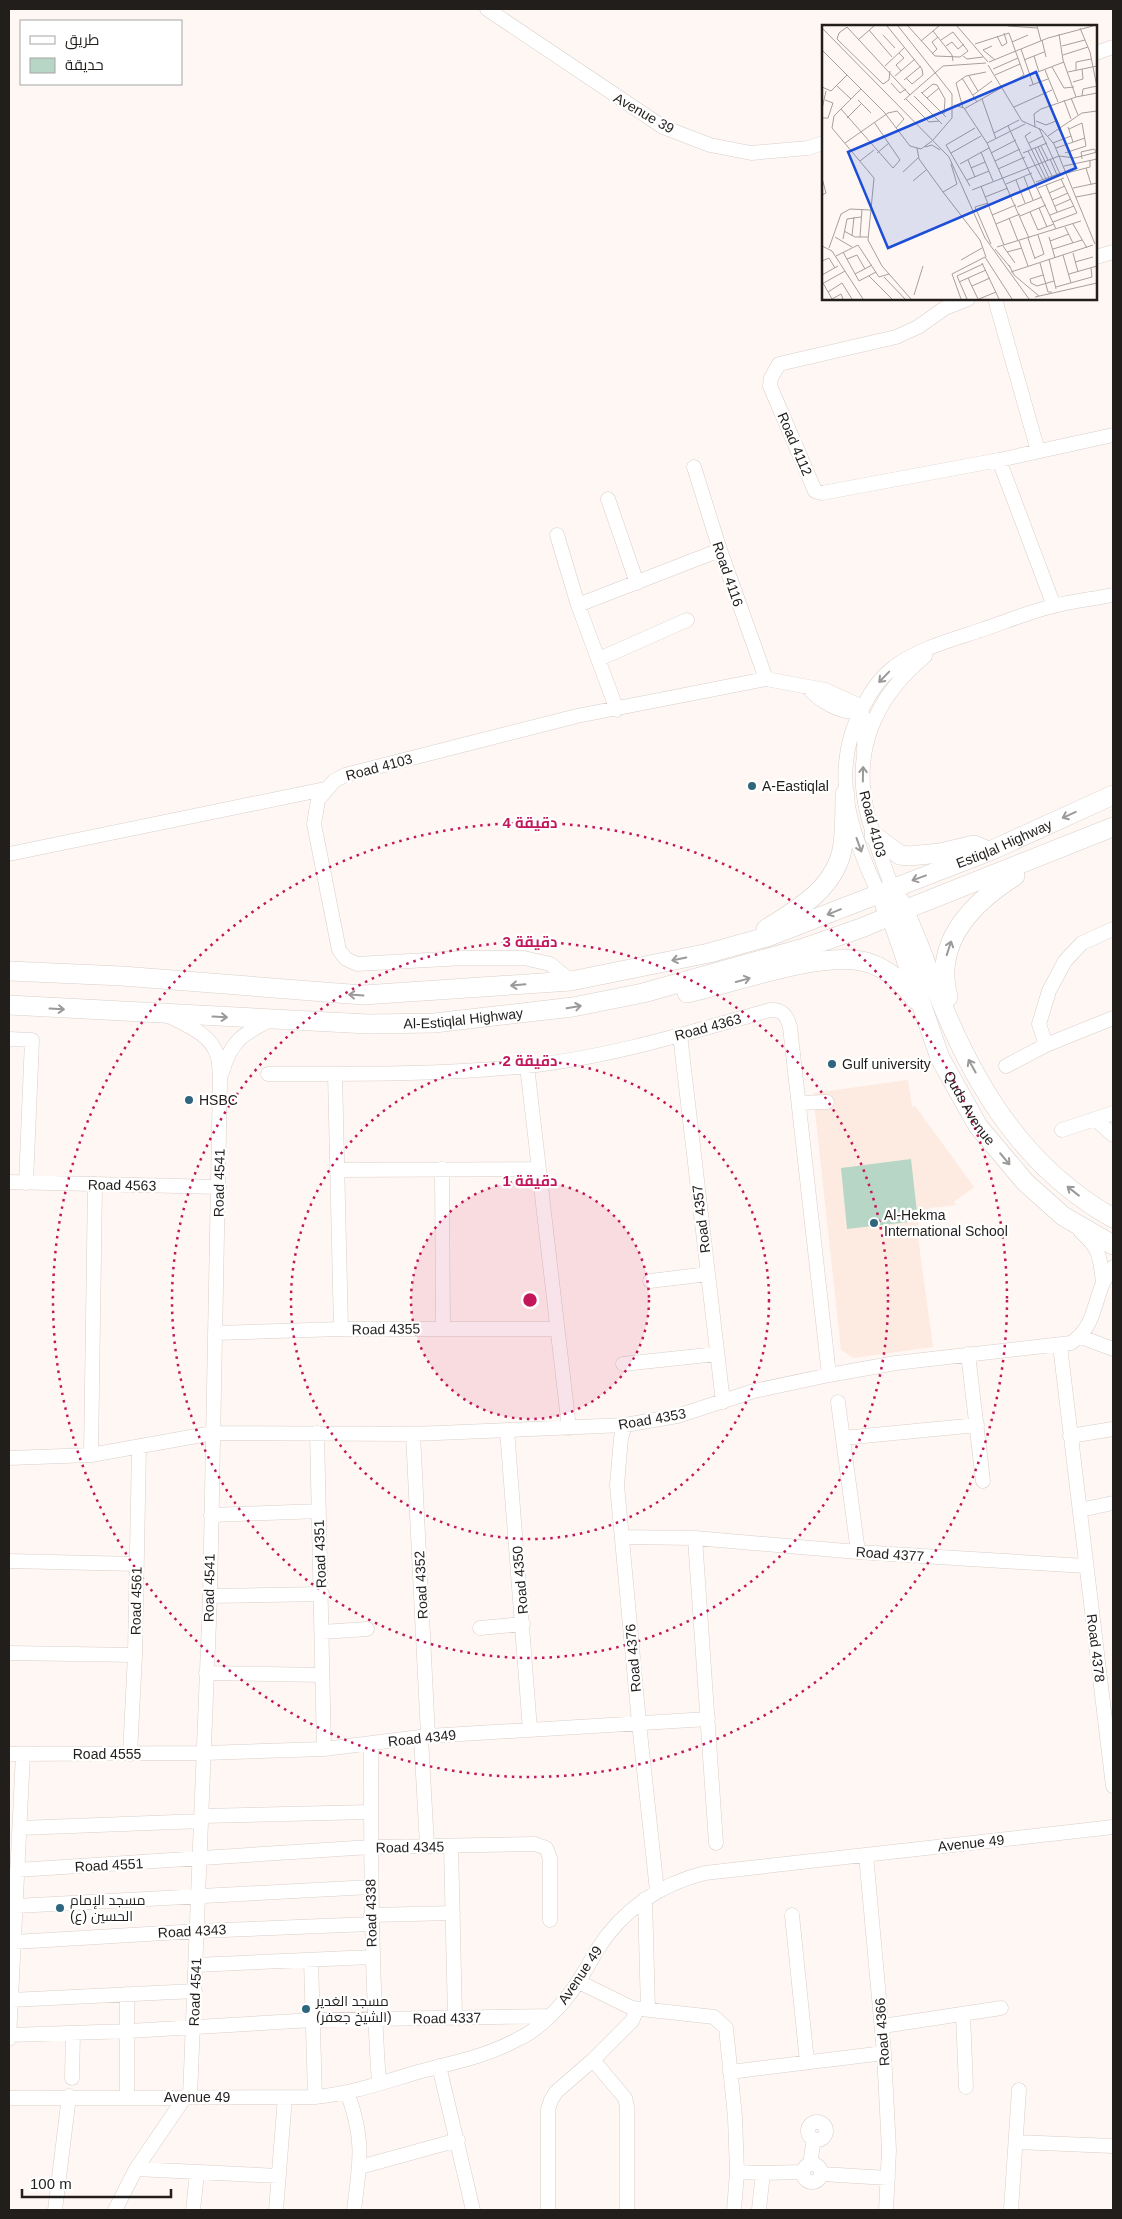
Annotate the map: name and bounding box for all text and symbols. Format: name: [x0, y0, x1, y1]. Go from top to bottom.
legend: [20, 20, 182, 85]
inset map: [822, 25, 1097, 300]
text: طريق: [65, 31, 99, 50]
text: حديقة: [65, 56, 104, 73]
street label: Avenue 39: [611, 89, 677, 137]
street label: Road 4112: [774, 410, 816, 478]
street label: Road 4116: [709, 539, 747, 609]
one-way arrow: [878, 671, 890, 684]
street label: Road 4103: [344, 750, 414, 784]
one-way arrow: [858, 766, 867, 782]
place label: A-Eastiqlal: [762, 778, 829, 794]
marker: A-Eastiqlal: [746, 780, 758, 792]
street label: Road 4103: [856, 789, 890, 859]
one-way arrow: [1062, 811, 1077, 821]
text: 4 دقيقة: [503, 814, 557, 831]
street label: Estiqlal Highway: [954, 816, 1054, 871]
one-way arrow: [855, 837, 864, 852]
one-way arrow: [912, 874, 927, 883]
one-way arrow: [827, 908, 842, 917]
text: 3 دقيقة: [503, 933, 557, 950]
one-way arrow: [945, 940, 955, 956]
one-way arrow: [671, 955, 687, 965]
one-way arrow: [734, 974, 750, 984]
one-way arrow: [511, 981, 527, 990]
one-way arrow: [349, 990, 365, 999]
one-way arrow: [565, 1001, 581, 1011]
one-way arrow: [49, 1004, 65, 1013]
street label: Al-Estiqlal Highway: [403, 1005, 524, 1031]
street label: Road 4363: [673, 1010, 743, 1044]
one-way arrow: [211, 1012, 227, 1021]
text: 2 دقيقة: [503, 1052, 557, 1069]
place label: Gulf university: [842, 1056, 931, 1072]
marker: Gulf university: [826, 1058, 838, 1070]
one-way arrow: [967, 1059, 976, 1074]
street label: Quds Avenue: [941, 1068, 999, 1148]
place label: HSBC: [199, 1092, 238, 1108]
marker: HSBC: [183, 1094, 195, 1106]
street label: Road 4541: [210, 1148, 228, 1217]
one-way arrow: [1000, 1152, 1011, 1165]
text: 1 دقيقة: [503, 1172, 557, 1189]
street label: Road 4563: [88, 1176, 157, 1194]
street label: Road 4357: [689, 1184, 713, 1254]
one-way arrow: [1067, 1185, 1080, 1196]
place label: Al-Hekma International School: [884, 1207, 1008, 1239]
marker: Al-Hekma International School: [868, 1217, 880, 1229]
centre of rings: [521, 1291, 539, 1309]
street label: Road 4355: [352, 1320, 421, 1338]
street label: Road 4353: [617, 1405, 687, 1433]
street label: Road 4351: [311, 1519, 329, 1589]
street label: Road 4377: [855, 1544, 925, 1564]
street label: Road 4350: [509, 1545, 531, 1615]
street label: Road 4352: [411, 1550, 431, 1620]
street label: Road 4541: [200, 1553, 218, 1622]
street label: Road 4561: [127, 1566, 145, 1635]
street label: Road 4378: [1084, 1613, 1108, 1683]
street label: Road 4376: [622, 1623, 644, 1693]
street label: Road 4349: [387, 1726, 457, 1750]
street label: Road 4555: [73, 1746, 141, 1762]
street label: Avenue 49: [937, 1832, 1005, 1854]
street label: Road 4345: [376, 1838, 445, 1856]
street label: Road 4551: [74, 1855, 144, 1875]
street label: Road 4338: [362, 1878, 380, 1947]
place label: مسجد الإمام الحسين (ع): [70, 1892, 146, 1925]
marker: مسجد الإمام الحسين (ع): [54, 1902, 66, 1914]
street label: Road 4343: [157, 1921, 227, 1941]
street label: Avenue 49: [555, 1943, 605, 2007]
street label: Road 4541: [186, 1957, 204, 2027]
place label: مسجد الغدير (الشيخ جعفر): [315, 1993, 392, 2026]
street label: Road 4366: [872, 1997, 892, 2067]
marker: مسجد الغدير (الشيخ جعفر): [300, 2003, 312, 2015]
street label: Road 4337: [413, 2009, 482, 2027]
street label: Avenue 49: [164, 2089, 231, 2105]
scale bar: [22, 2166, 171, 2198]
text: 100 m: [30, 2175, 72, 2192]

